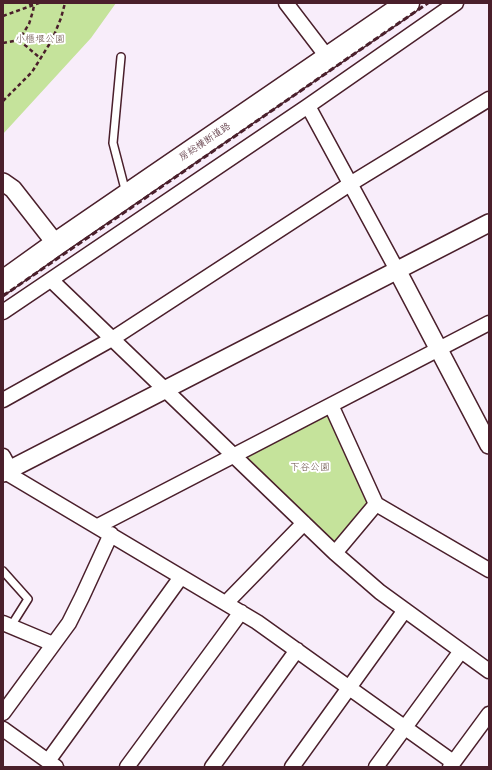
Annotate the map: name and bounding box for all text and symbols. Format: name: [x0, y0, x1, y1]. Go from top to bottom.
park label: 小櫃堰公園: [15, 33, 65, 45]
street label: 房総横断道路: [177, 120, 233, 164]
park label: 下谷公園: [290, 461, 330, 473]

